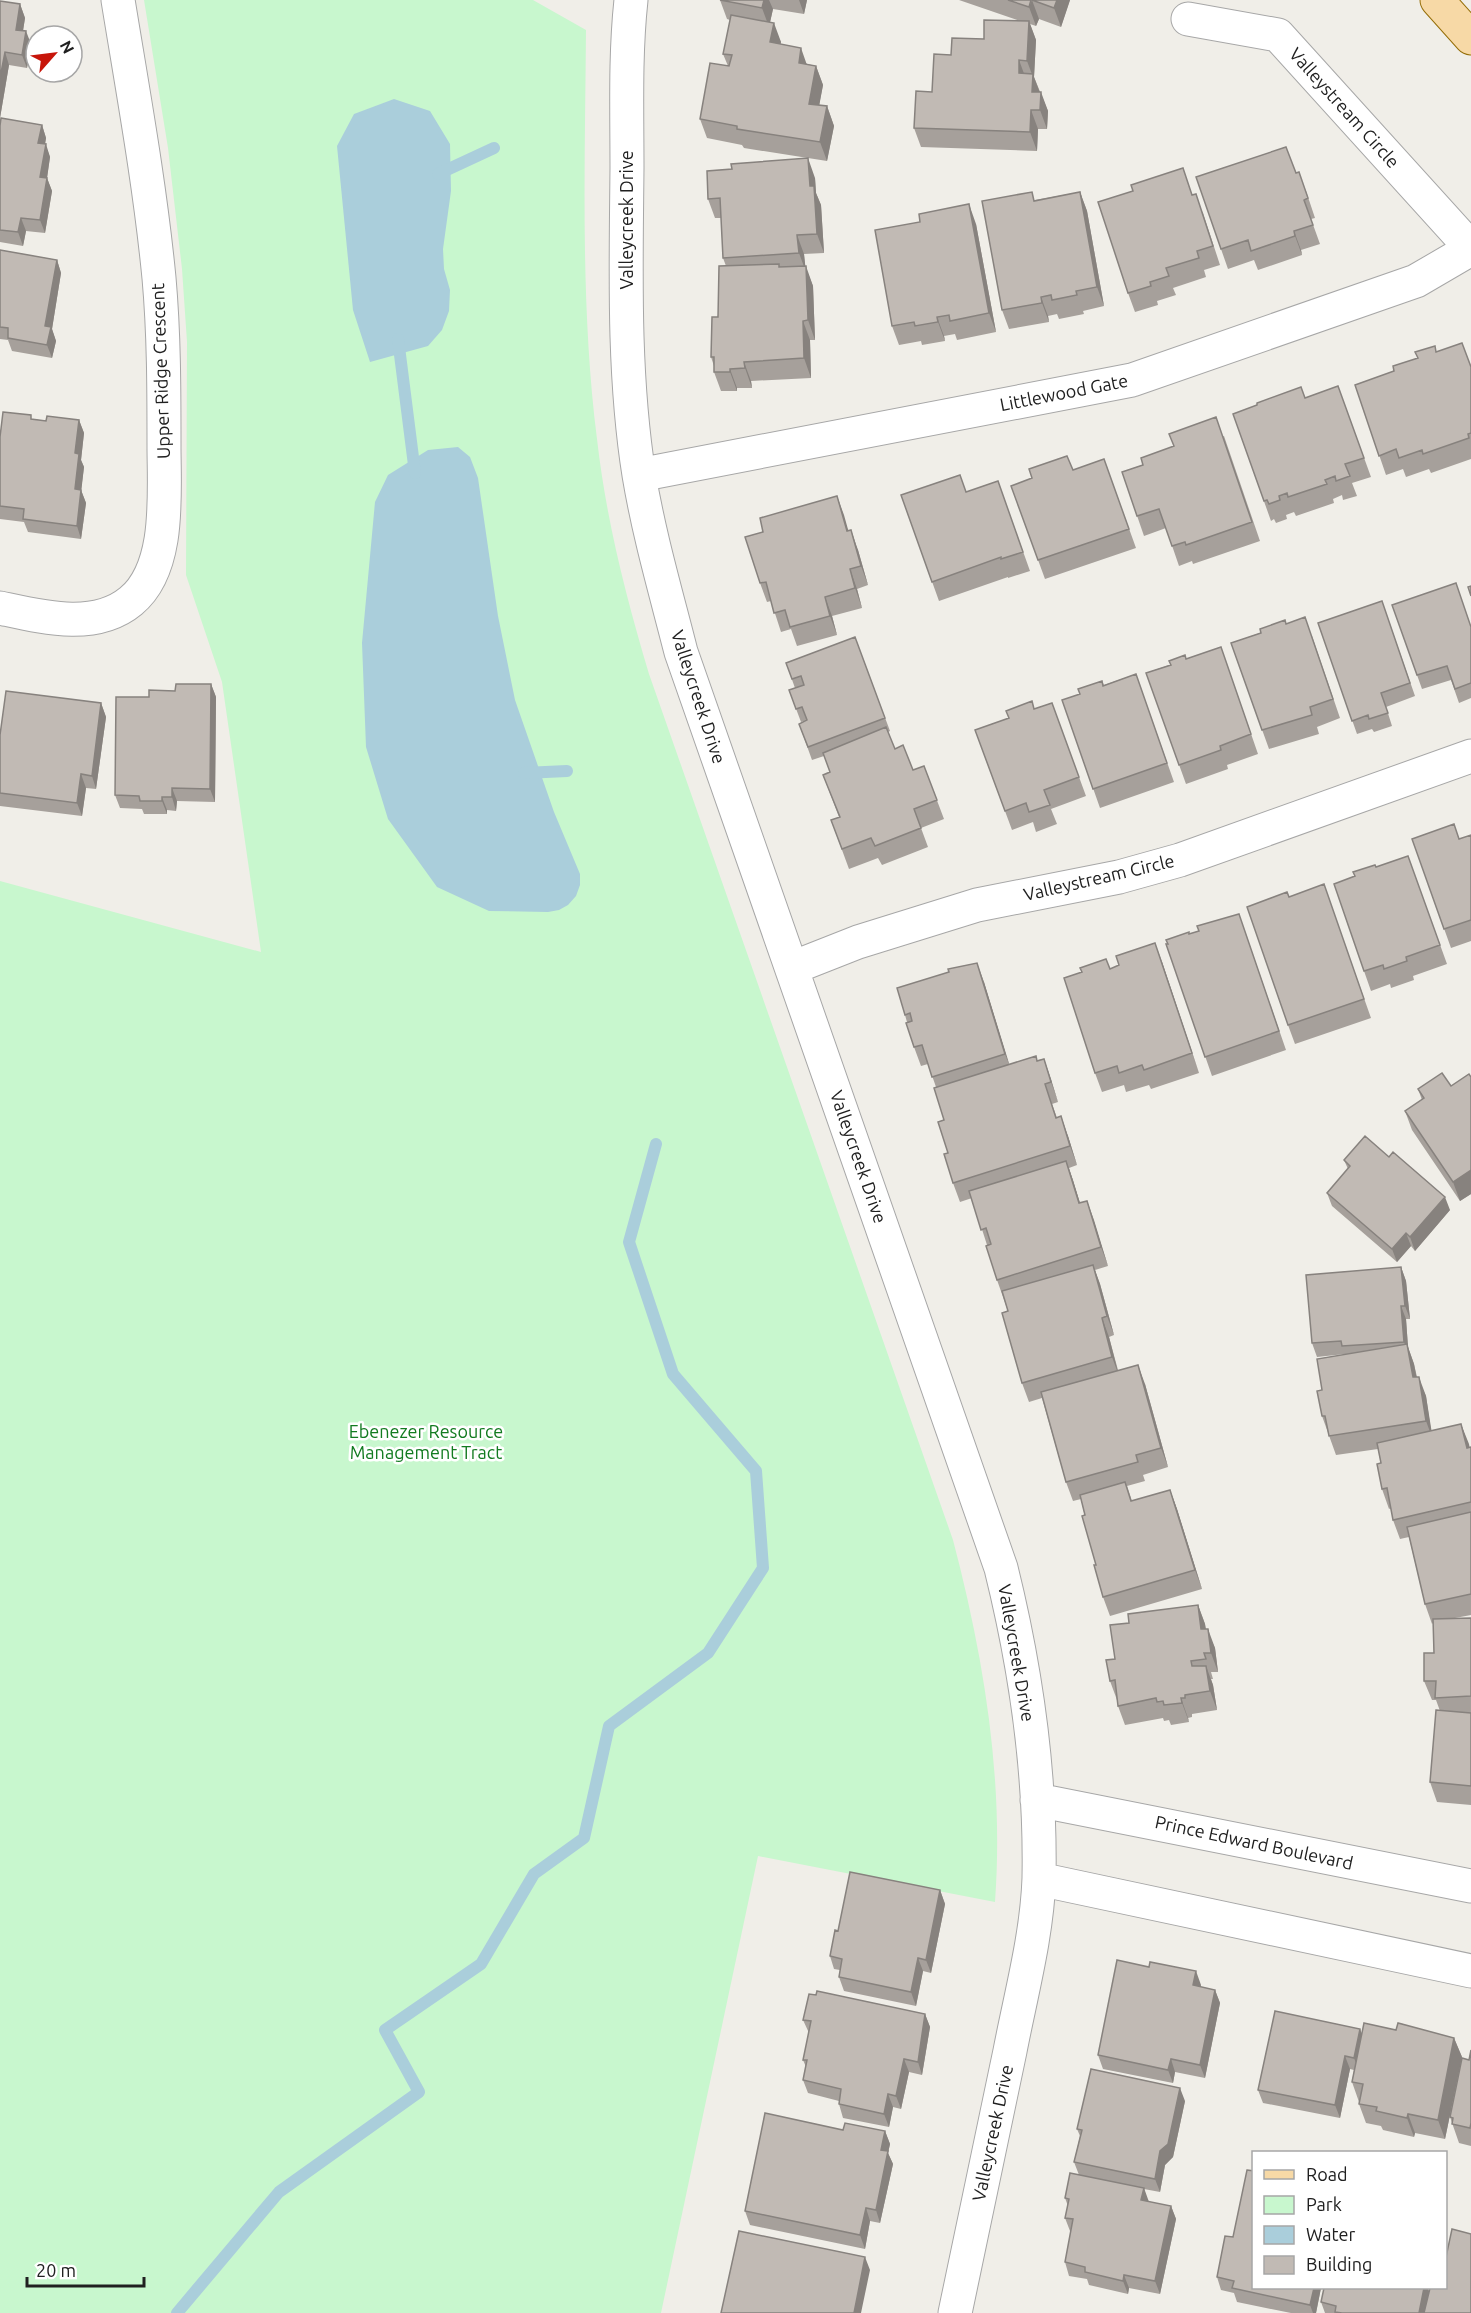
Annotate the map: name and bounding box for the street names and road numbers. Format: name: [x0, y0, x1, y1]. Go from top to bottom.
street label: Valleystream Circle: [1286, 43, 1404, 171]
street label: Valleycreek Drive: [616, 150, 636, 290]
street label: Upper Ridge Crescent: [147, 283, 173, 459]
street label: Littlewood Gate: [998, 370, 1130, 414]
street label: Valleycreek Drive: [668, 627, 730, 766]
street label: Valleystream Circle: [1021, 850, 1176, 904]
street label: Valleycreek Drive: [827, 1088, 891, 1226]
street label: Valleycreek Drive: [995, 1583, 1039, 1723]
street label: Prince Edward Boulevard: [1153, 1811, 1355, 1873]
street label: Valleycreek Drive: [968, 2063, 1016, 2203]

